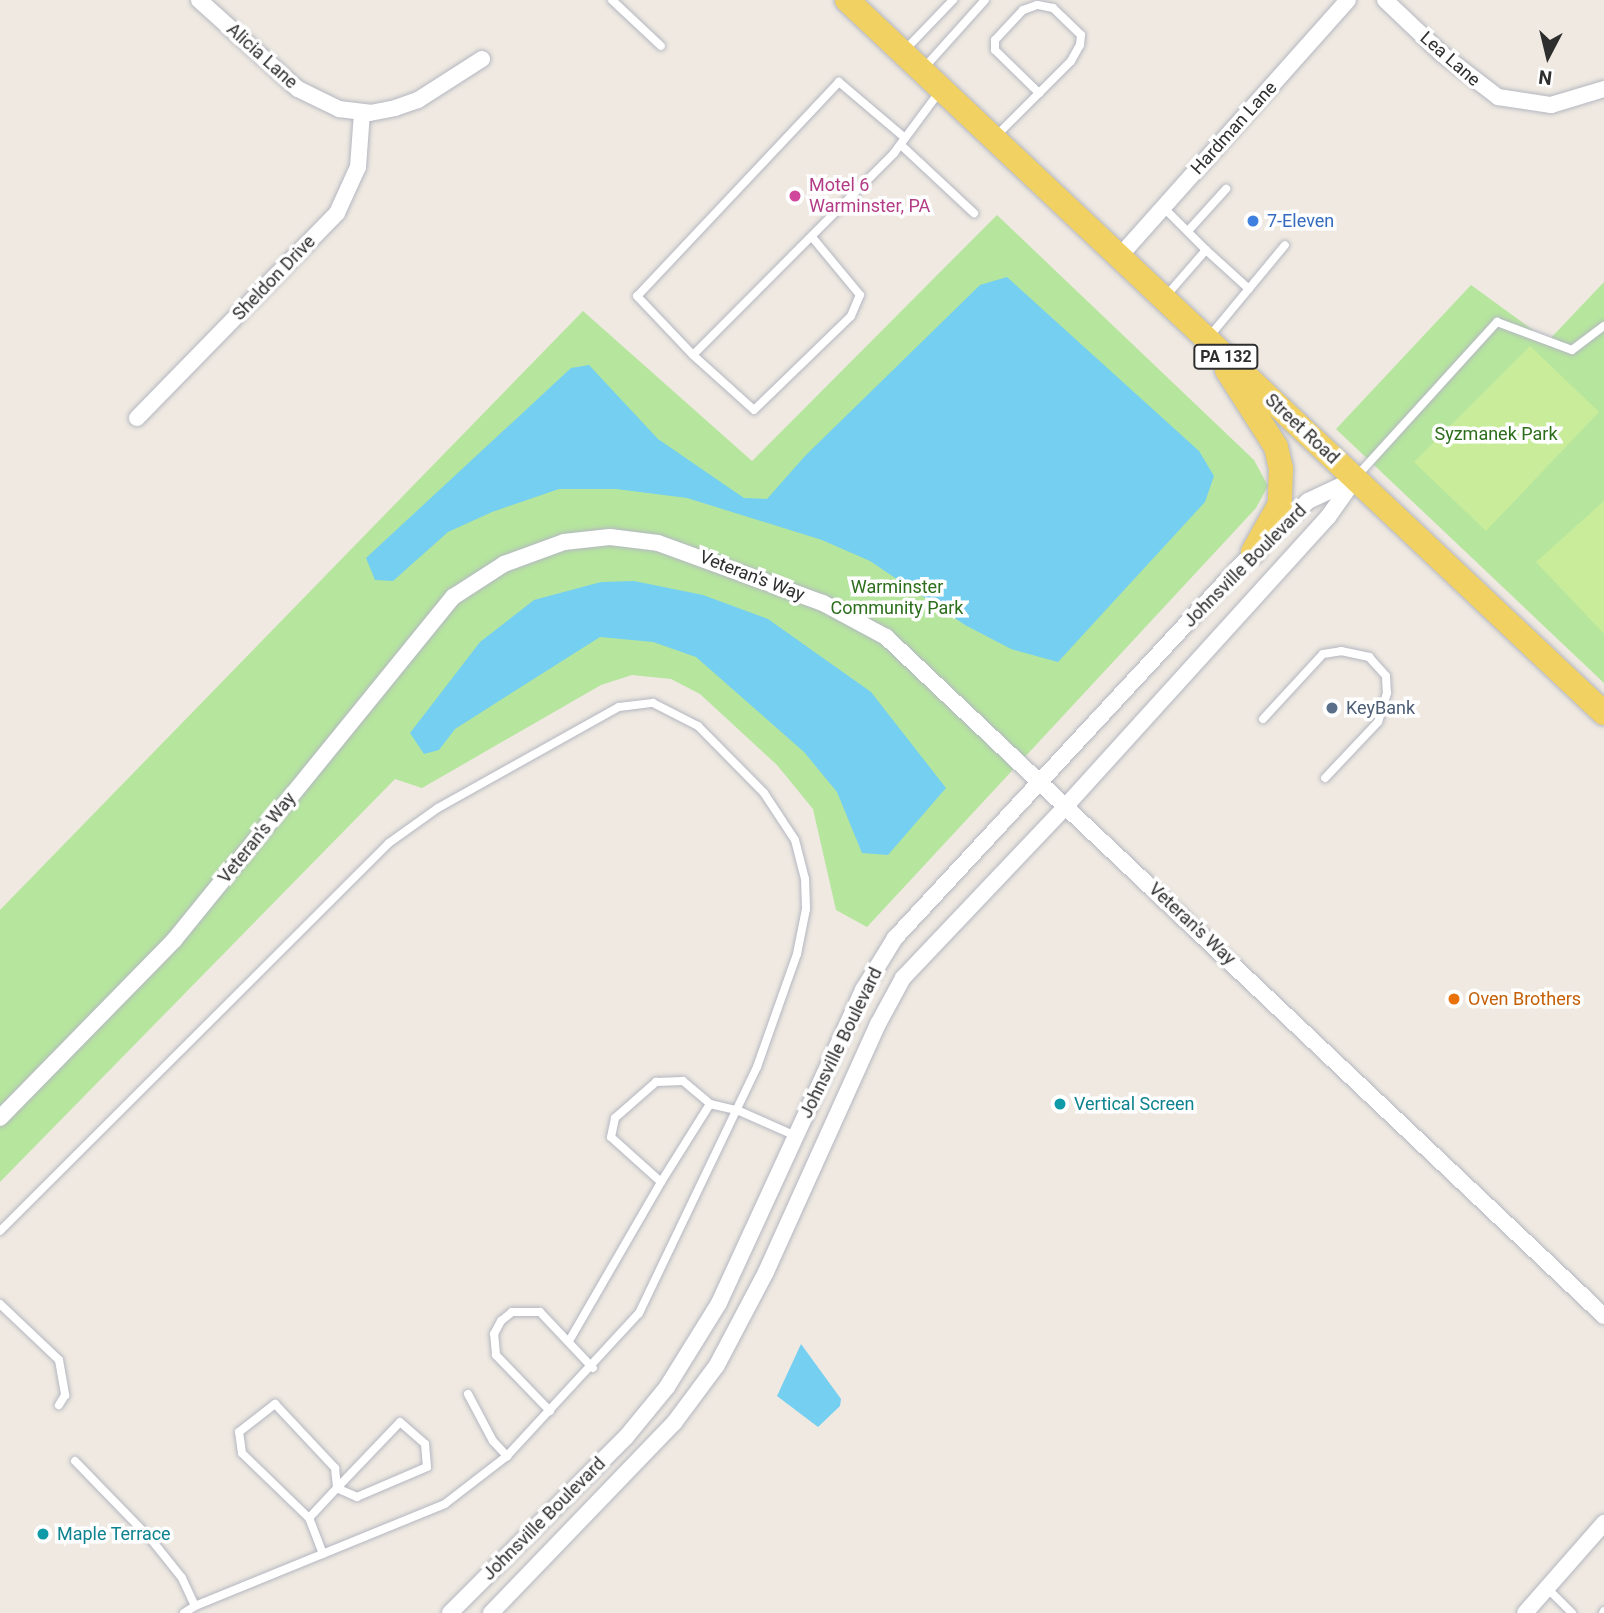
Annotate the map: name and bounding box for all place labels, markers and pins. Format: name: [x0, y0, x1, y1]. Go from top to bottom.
place label: Motel 6 Warminster, PA: [809, 175, 930, 218]
marker: Motel 6 Warminster, PA: [787, 188, 803, 204]
place label: 7-Eleven: [1267, 210, 1334, 232]
marker: 7-Eleven: [1245, 213, 1261, 229]
place label: KeyBank: [1346, 697, 1415, 719]
marker: KeyBank: [1324, 700, 1340, 716]
place label: Oven Brothers: [1468, 988, 1581, 1010]
marker: Oven Brothers: [1446, 991, 1462, 1007]
place label: Vertical Screen: [1074, 1093, 1195, 1115]
marker: Vertical Screen: [1052, 1096, 1068, 1112]
place label: Maple Terrace: [57, 1523, 171, 1545]
marker: Maple Terrace: [35, 1526, 51, 1542]

